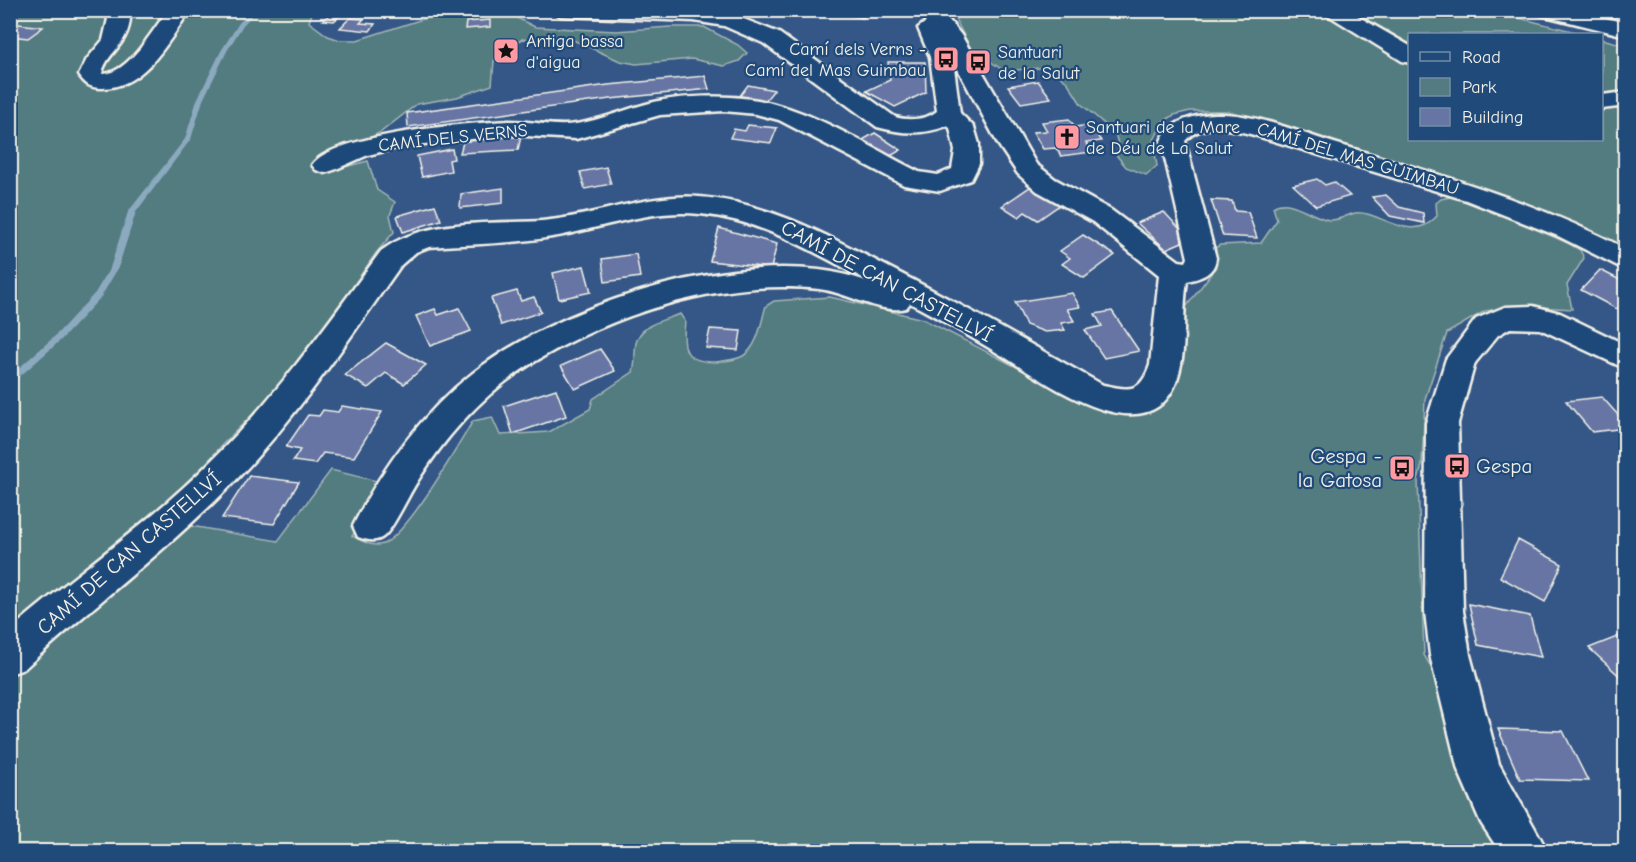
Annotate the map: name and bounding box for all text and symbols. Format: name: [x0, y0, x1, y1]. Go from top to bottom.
place label: Antiga bassa d'aigua: [526, 31, 624, 73]
legend: [1408, 33, 1603, 141]
place icon: Antiga bassa d'aigua: [491, 36, 521, 66]
place label: Camí dels Verns - Camí del Mas Guimbau: [745, 39, 926, 81]
place label: Santuari de la Salut: [998, 42, 1080, 84]
bus stop icon: Camí dels Verns - Camí del Mas Guimbau: [931, 44, 961, 74]
bus stop icon: Santuari de la Salut: [963, 47, 993, 77]
text: Road: [1462, 47, 1501, 68]
text: Park: [1462, 77, 1497, 98]
text: Building: [1462, 107, 1524, 128]
place label: Santuari de la Mare de Déu de La Salut: [1086, 117, 1240, 159]
street label: CAMÍ DEL MAS GUIMBAU: [1255, 117, 1462, 200]
street label: CAMÍ DELS VERNS: [377, 119, 529, 156]
church icon: Santuari de la Mare de Déu de La Salut: [1052, 122, 1082, 152]
street label: CAMÍ DE CAN CASTELLVÍ: [777, 215, 997, 347]
place label: Gespa - la Gatosa: [1298, 444, 1382, 492]
bus stop icon: Gespa: [1442, 451, 1472, 481]
bus stop icon: Gespa - la Gatosa: [1387, 453, 1417, 483]
place label: Gespa: [1476, 454, 1532, 478]
street label: CAMÍ DE CAN CASTELLVÍ: [32, 467, 226, 639]

